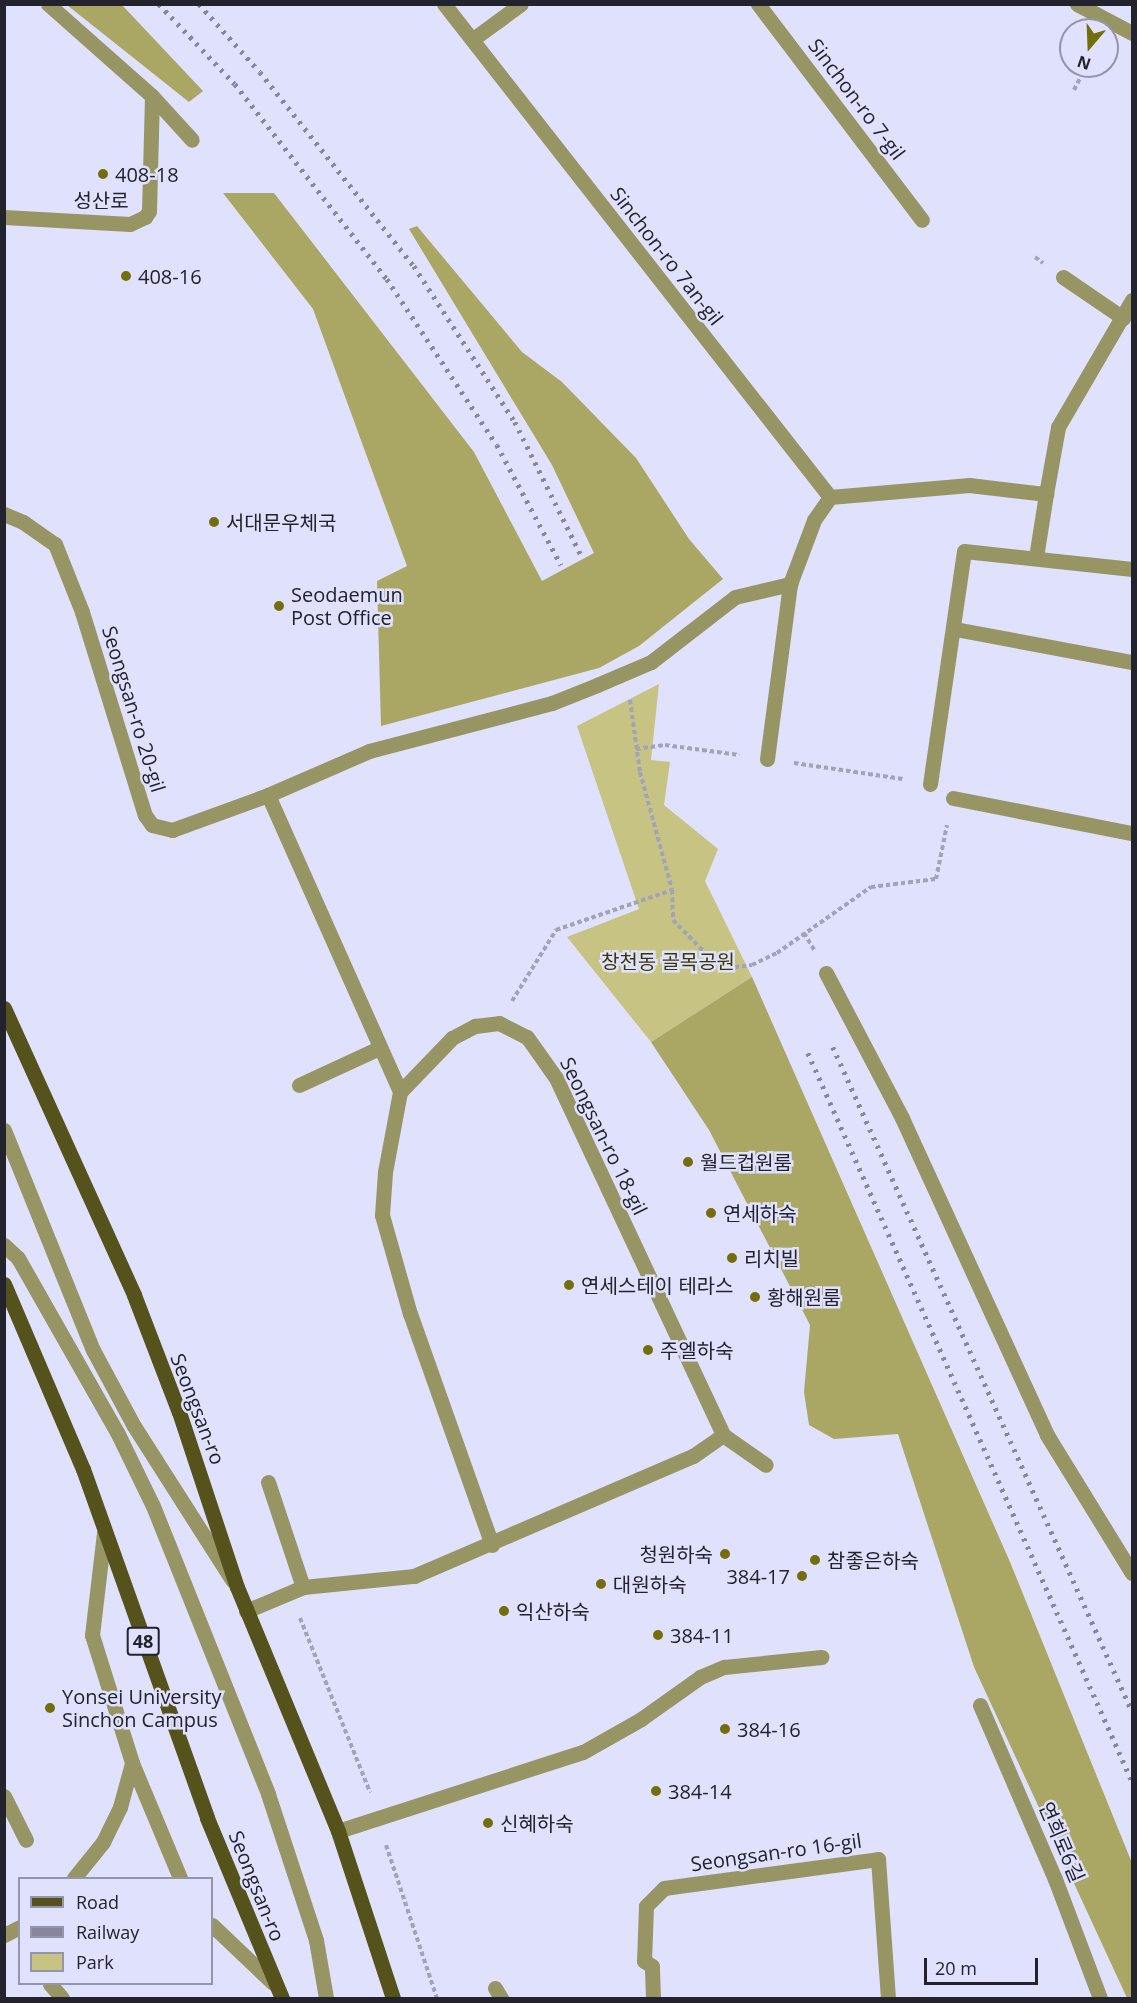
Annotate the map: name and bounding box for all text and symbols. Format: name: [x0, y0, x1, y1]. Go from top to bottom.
north arrow: [1059, 18, 1119, 78]
street label: Sinchon-ro 7-gil: [804, 34, 910, 164]
text: N: [1074, 51, 1094, 76]
place label: 408-18: [115, 162, 179, 186]
marker: 408-18: [96, 167, 110, 181]
street label: Sinchon-ro 7an-gil: [606, 182, 728, 330]
street label: 성산로: [73, 188, 129, 212]
place label: 408-16: [138, 264, 202, 288]
marker: 408-16: [119, 269, 133, 283]
place label: 서대문우체국: [226, 510, 336, 534]
marker: 서대문우체국: [207, 515, 221, 529]
place label: Seodaemun Post Office: [291, 582, 403, 629]
marker: Seodaemun Post Office: [272, 599, 286, 613]
street label: Seongsan-ro 20-gil: [97, 623, 171, 795]
park label: 창천동 골목공원: [601, 949, 735, 973]
street label: Seongsan-ro 18-gil: [555, 1053, 653, 1219]
place label: 월드컵원룸: [700, 1150, 792, 1174]
marker: 월드컵원룸: [681, 1155, 695, 1169]
place label: 연세하숙: [723, 1201, 797, 1225]
marker: 연세하숙: [704, 1206, 718, 1220]
place label: 리치빌: [744, 1246, 799, 1270]
marker: 리치빌: [725, 1251, 739, 1265]
place label: 연세스테이 테라스: [581, 1273, 733, 1297]
marker: 연세스테이 테라스: [562, 1278, 576, 1292]
place label: 황해원룸: [767, 1285, 841, 1309]
marker: 황해원룸: [748, 1290, 762, 1304]
place label: 주엘하숙: [660, 1338, 734, 1362]
marker: 주엘하숙: [641, 1343, 655, 1357]
street label: Seongsan-ro: [166, 1350, 230, 1468]
place label: 청원하숙: [639, 1542, 713, 1566]
marker: 청원하숙: [718, 1547, 732, 1561]
place label: 참좋은하숙: [827, 1548, 919, 1572]
marker: 참좋은하숙: [808, 1553, 822, 1567]
place label: 384-17: [726, 1564, 790, 1588]
marker: 384-17: [795, 1569, 809, 1583]
place label: 대원하숙: [613, 1572, 687, 1596]
marker: 대원하숙: [594, 1577, 608, 1591]
place label: 익산하숙: [516, 1599, 590, 1623]
marker: 익산하숙: [497, 1604, 511, 1618]
place label: 384-11: [670, 1623, 734, 1647]
road number: 48: [126, 1626, 160, 1656]
marker: 384-11: [651, 1628, 665, 1642]
place label: Yonsei University Sinchon Campus: [62, 1684, 222, 1731]
marker: Yonsei University Sinchon Campus: [43, 1701, 57, 1715]
place label: 384-16: [737, 1717, 801, 1741]
marker: 384-16: [718, 1722, 732, 1736]
place label: 384-14: [668, 1779, 732, 1803]
marker: 384-14: [649, 1784, 663, 1798]
street label: 연희로6길: [1034, 1798, 1090, 1886]
place label: 신혜하숙: [500, 1811, 574, 1835]
marker: 신혜하숙: [481, 1816, 495, 1830]
street label: Seongsan-ro: [224, 1827, 290, 1945]
street label: Seongsan-ro 16-gil: [689, 1828, 863, 1876]
legend: [18, 1877, 213, 1985]
text: Road: [76, 1890, 119, 1914]
text: Railway: [76, 1920, 139, 1944]
scale bar: [927, 1946, 1041, 1984]
text: Park: [76, 1950, 114, 1974]
text: 20 m: [935, 1956, 977, 1980]

